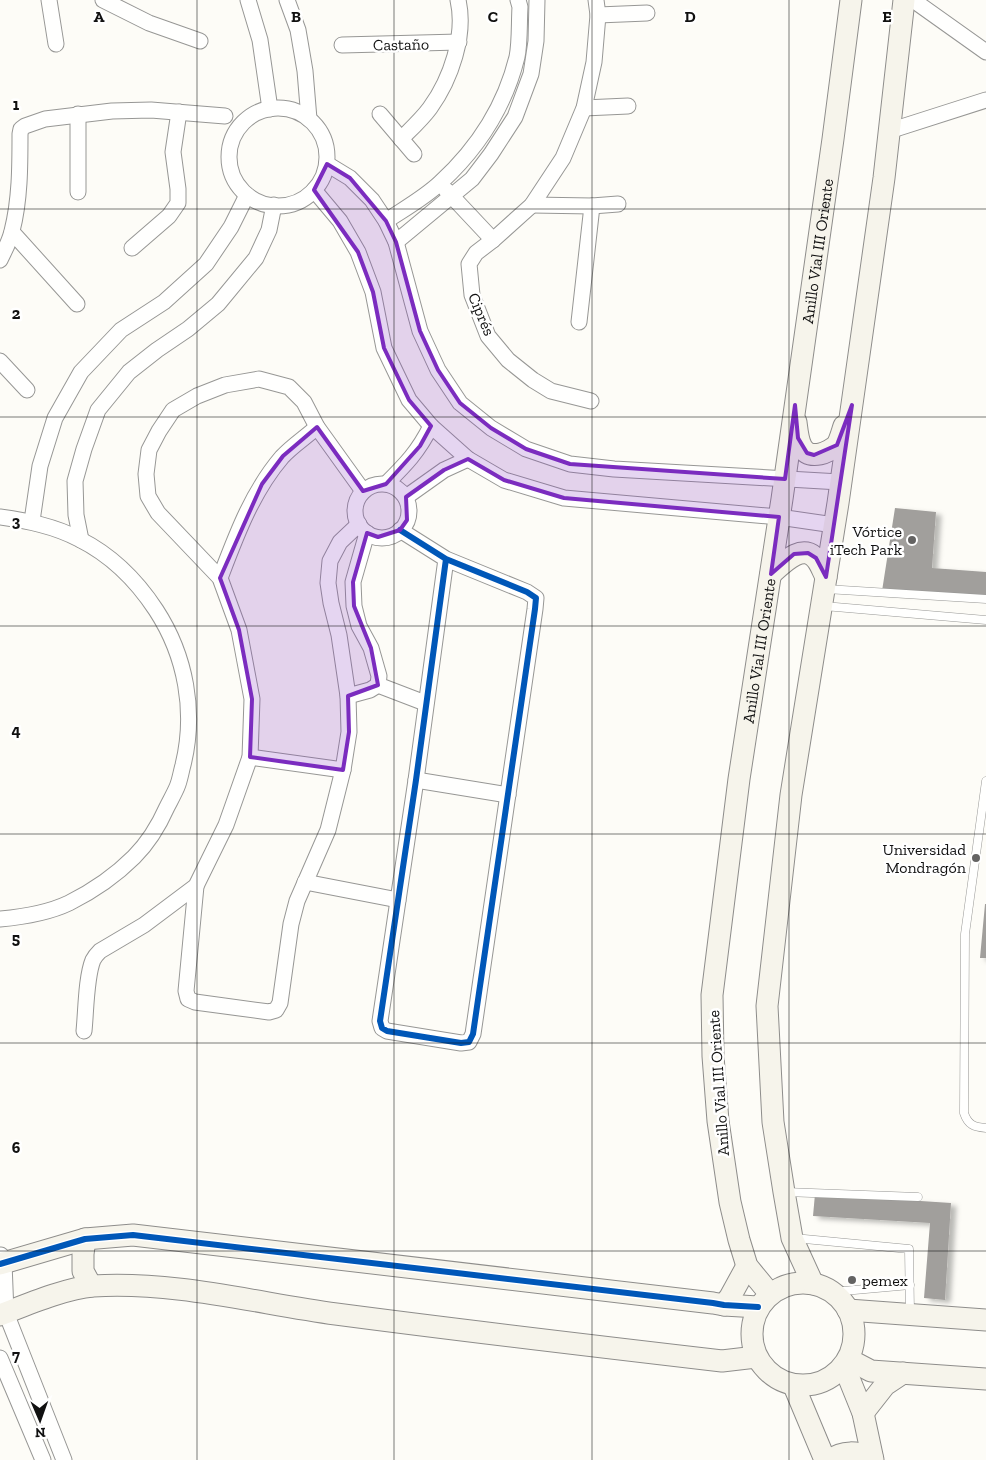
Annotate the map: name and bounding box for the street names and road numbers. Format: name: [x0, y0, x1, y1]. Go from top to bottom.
street label: Castaño: [373, 35, 429, 54]
street label: Anillo Vial III Oriente: [798, 177, 837, 325]
street label: Ciprés: [464, 290, 499, 339]
street label: Anillo Vial III Oriente: [739, 577, 780, 725]
street label: Anillo Vial III Oriente: [704, 1009, 733, 1156]

